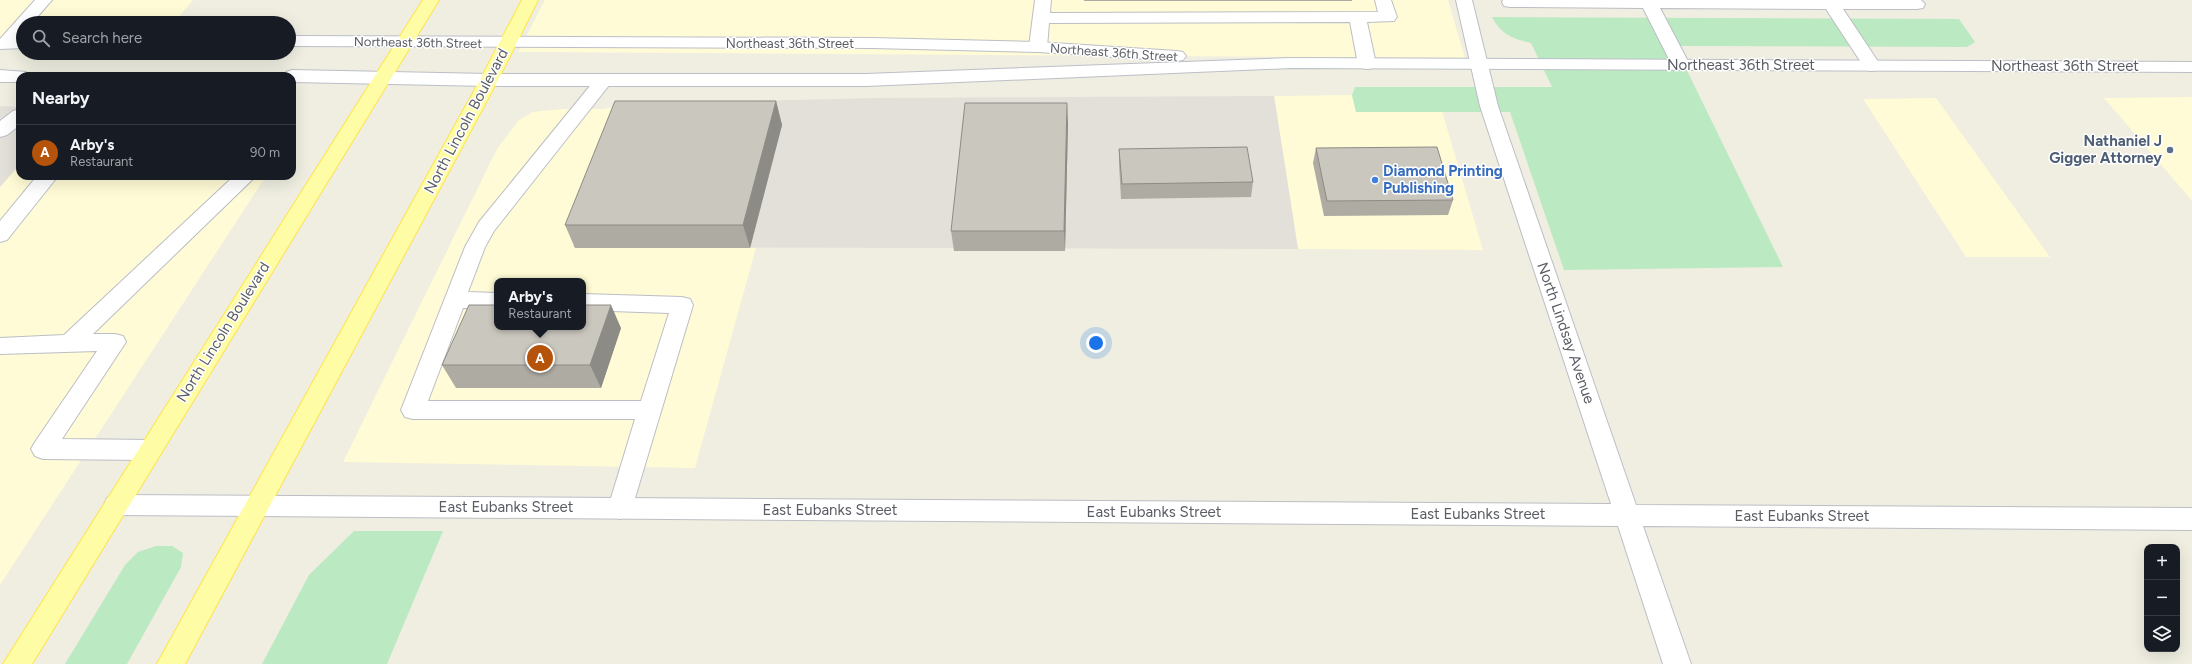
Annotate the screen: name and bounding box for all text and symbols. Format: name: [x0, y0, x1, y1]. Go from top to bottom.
search box: [16, 16, 296, 60]
icon: search: [30, 27, 52, 49]
text: Search here: [62, 29, 142, 47]
street label: Northeast 36th Street: [354, 34, 482, 51]
street label: Northeast 36th Street: [726, 36, 854, 51]
street label: Northeast 36th Street: [1049, 41, 1179, 64]
street label: North Lincoln Boulevard: [420, 45, 512, 197]
street label: Northeast 36th Street: [1667, 56, 1815, 74]
street label: Northeast 36th Street: [1991, 57, 2139, 75]
text: Nearby: [32, 88, 90, 108]
place label: Nathaniel J Gigger Attorney: [2049, 132, 2162, 167]
text: Arby's: [70, 136, 114, 154]
text: A: [40, 145, 50, 160]
text: 90 m: [250, 145, 280, 160]
marker: Nathaniel J Gigger Attorney: [2165, 145, 2175, 155]
text: Restaurant: [70, 154, 133, 169]
place label: Diamond Printing Publishing: [1383, 162, 1503, 197]
marker: Diamond Printing Publishing: [1370, 175, 1380, 185]
street label: North Lincoln Boulevard: [173, 259, 273, 405]
street label: North Lindsay Avenue: [1533, 260, 1599, 406]
popup: [494, 278, 586, 330]
text: Arby's: [508, 288, 553, 306]
text: Restaurant: [508, 306, 572, 321]
your location: [1086, 333, 1106, 353]
pin: A: [527, 343, 553, 373]
street label: East Eubanks Street: [439, 498, 574, 516]
street label: East Eubanks Street: [763, 501, 898, 519]
street label: East Eubanks Street: [1087, 503, 1222, 521]
street label: East Eubanks Street: [1411, 505, 1546, 523]
street label: East Eubanks Street: [1735, 507, 1870, 525]
map controls: [2144, 544, 2180, 652]
button: +: [2144, 544, 2180, 580]
button: −: [2144, 580, 2180, 616]
button: layers: [2144, 616, 2180, 652]

